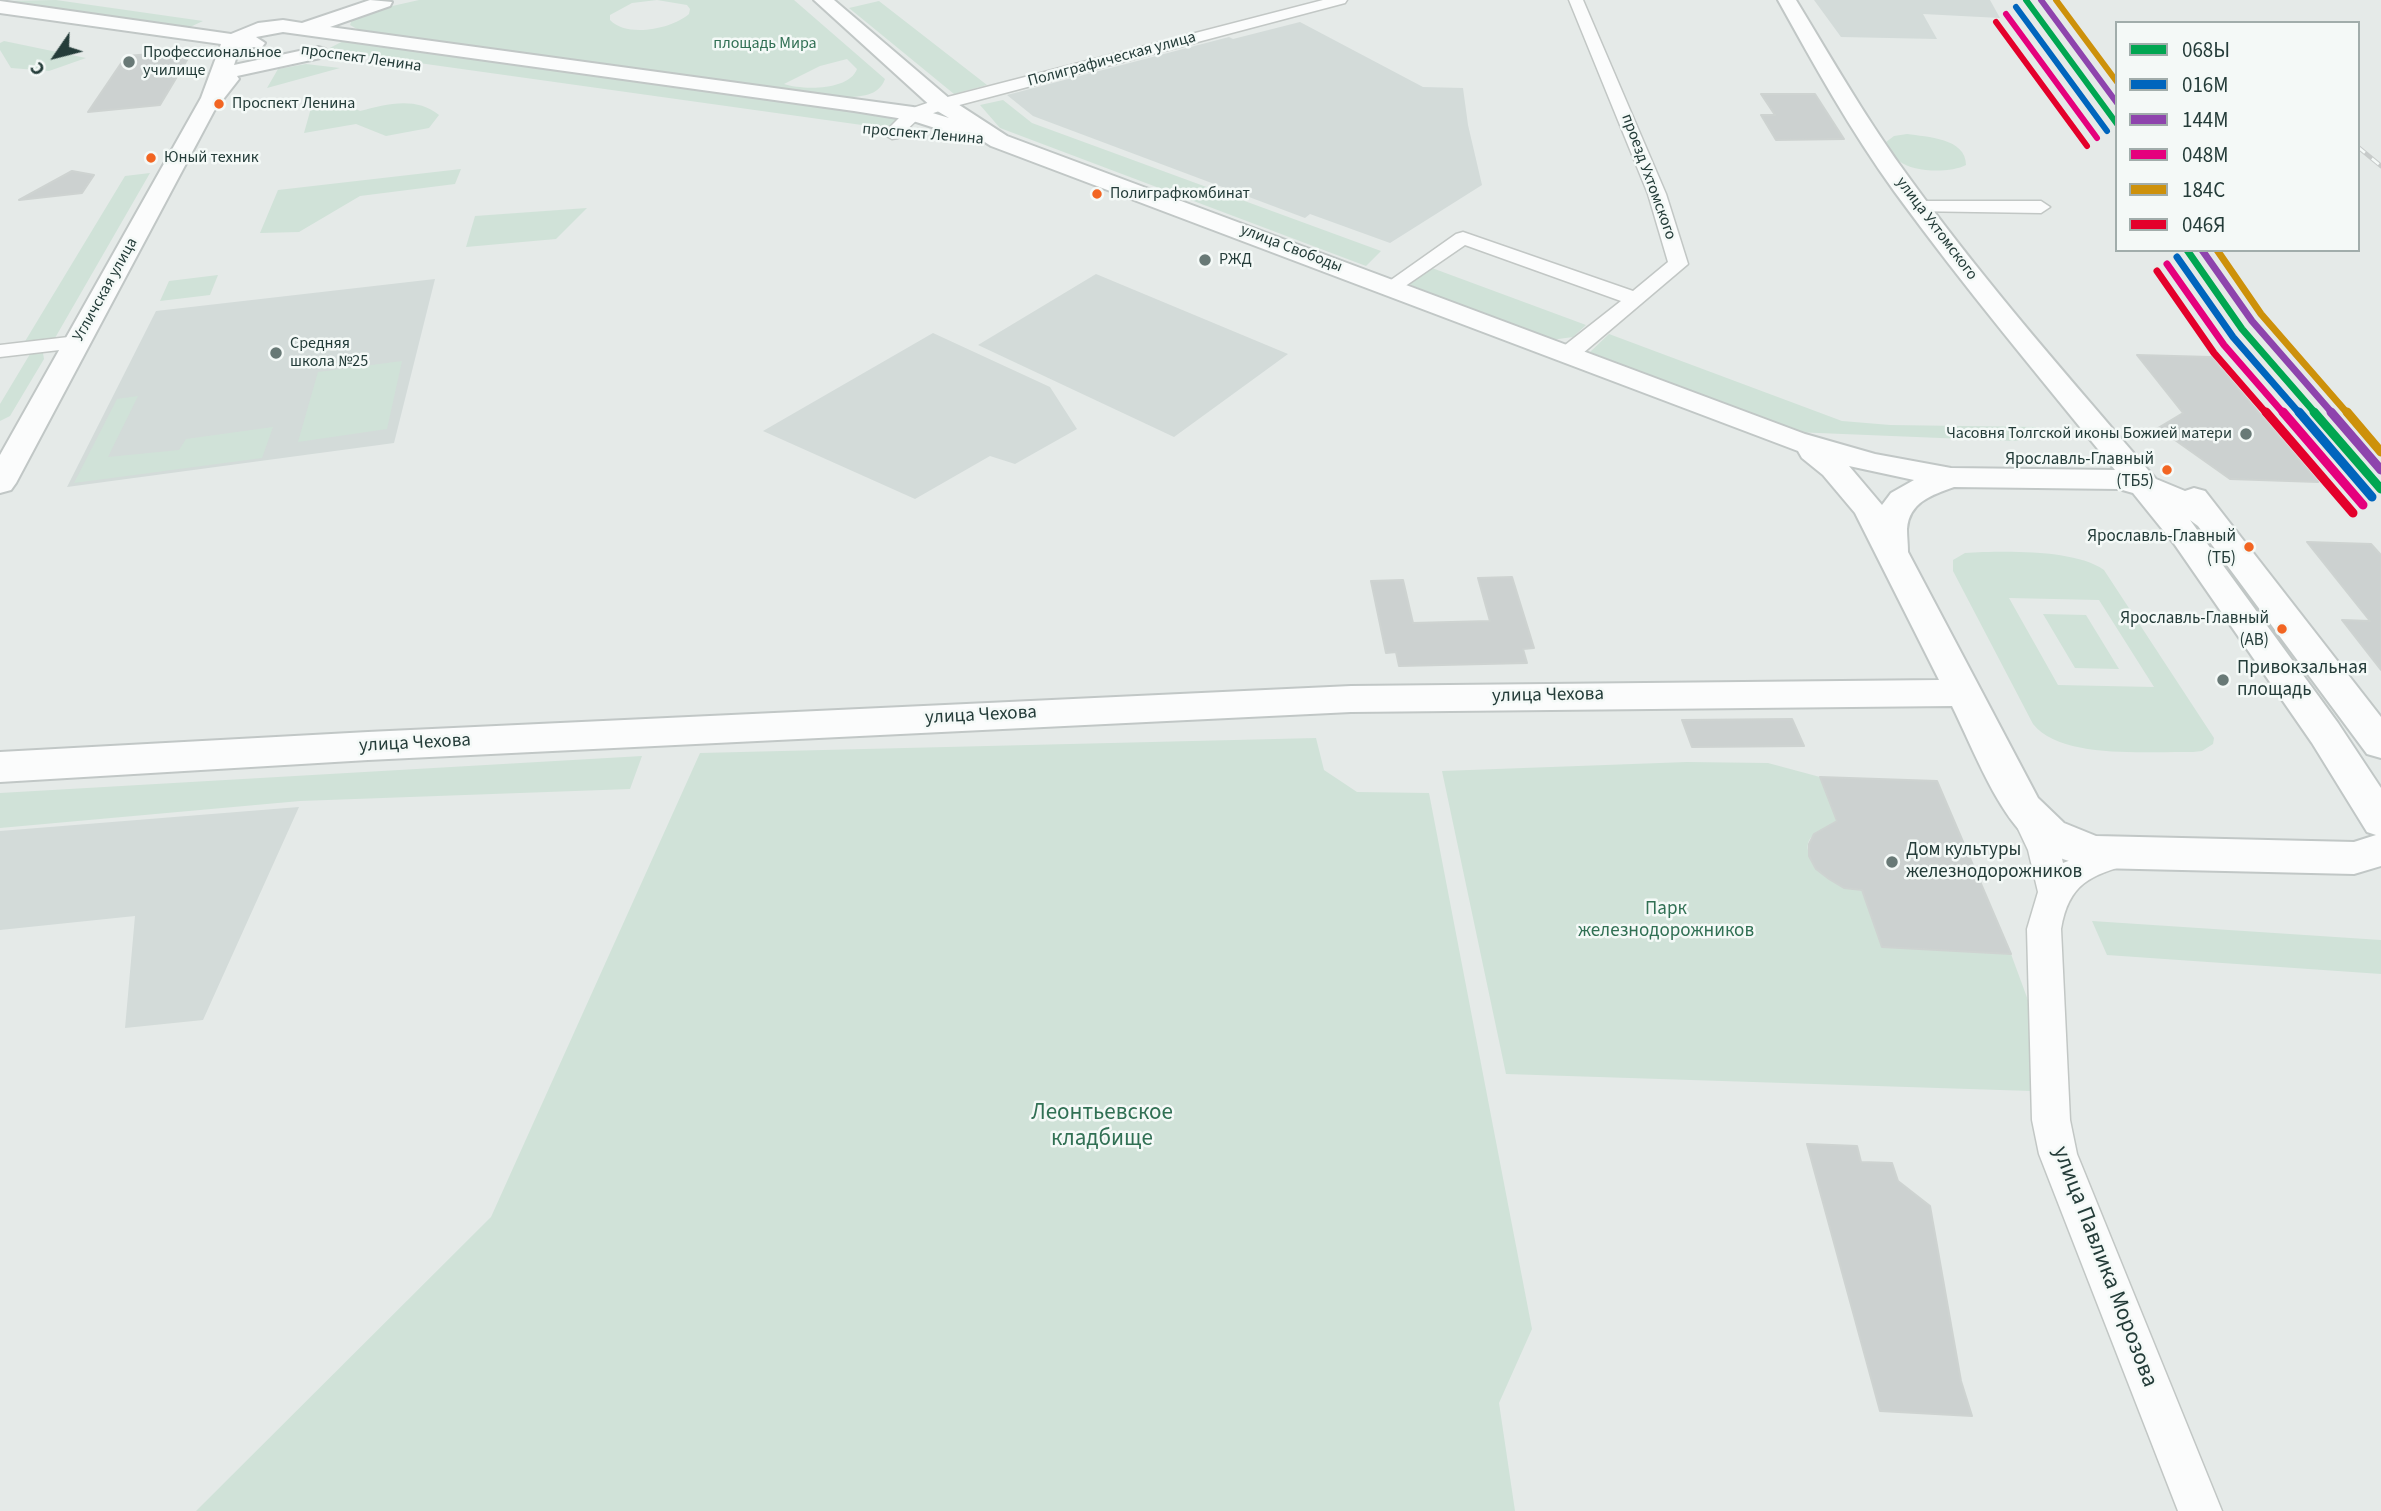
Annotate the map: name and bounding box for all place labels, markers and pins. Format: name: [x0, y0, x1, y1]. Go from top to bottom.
place label: Профессиональное училище: [143, 43, 282, 81]
marker: Профессиональное училище: [121, 54, 137, 70]
place label: Проспект Ленина: [232, 94, 355, 114]
marker: Проспект Ленина: [212, 97, 226, 111]
place label: Юный техник: [164, 148, 259, 168]
marker: Юный техник: [144, 151, 158, 165]
place label: Полиграфкомбинат: [1110, 184, 1250, 204]
marker: Полиграфкомбинат: [1090, 187, 1104, 201]
place label: РЖД: [1219, 250, 1252, 270]
marker: РЖД: [1197, 252, 1213, 268]
place label: Средняя школа №25: [290, 334, 368, 372]
marker: Средняя школа №25: [268, 345, 284, 361]
place label: Часовня Толгской иконы Божией матери: [1946, 424, 2232, 444]
marker: Часовня Толгской иконы Божией матери: [2238, 426, 2254, 442]
place label: Ярославль-Главный (ТБ5): [2005, 450, 2154, 490]
marker: Ярославль-Главный (ТБ5): [2160, 463, 2174, 477]
place label: Ярославль-Главный (ТБ): [2087, 527, 2236, 567]
marker: Ярославль-Главный (ТБ): [2242, 540, 2256, 554]
place label: Ярославль-Главный (АВ): [2120, 609, 2269, 649]
marker: Ярославль-Главный (АВ): [2275, 622, 2289, 636]
place label: Привокзальная площадь: [2237, 658, 2368, 702]
marker: Привокзальная площадь: [2215, 672, 2231, 688]
place label: Дом культуры железнодорожников: [1906, 840, 2082, 884]
marker: Дом культуры железнодорожников: [1884, 854, 1900, 870]

